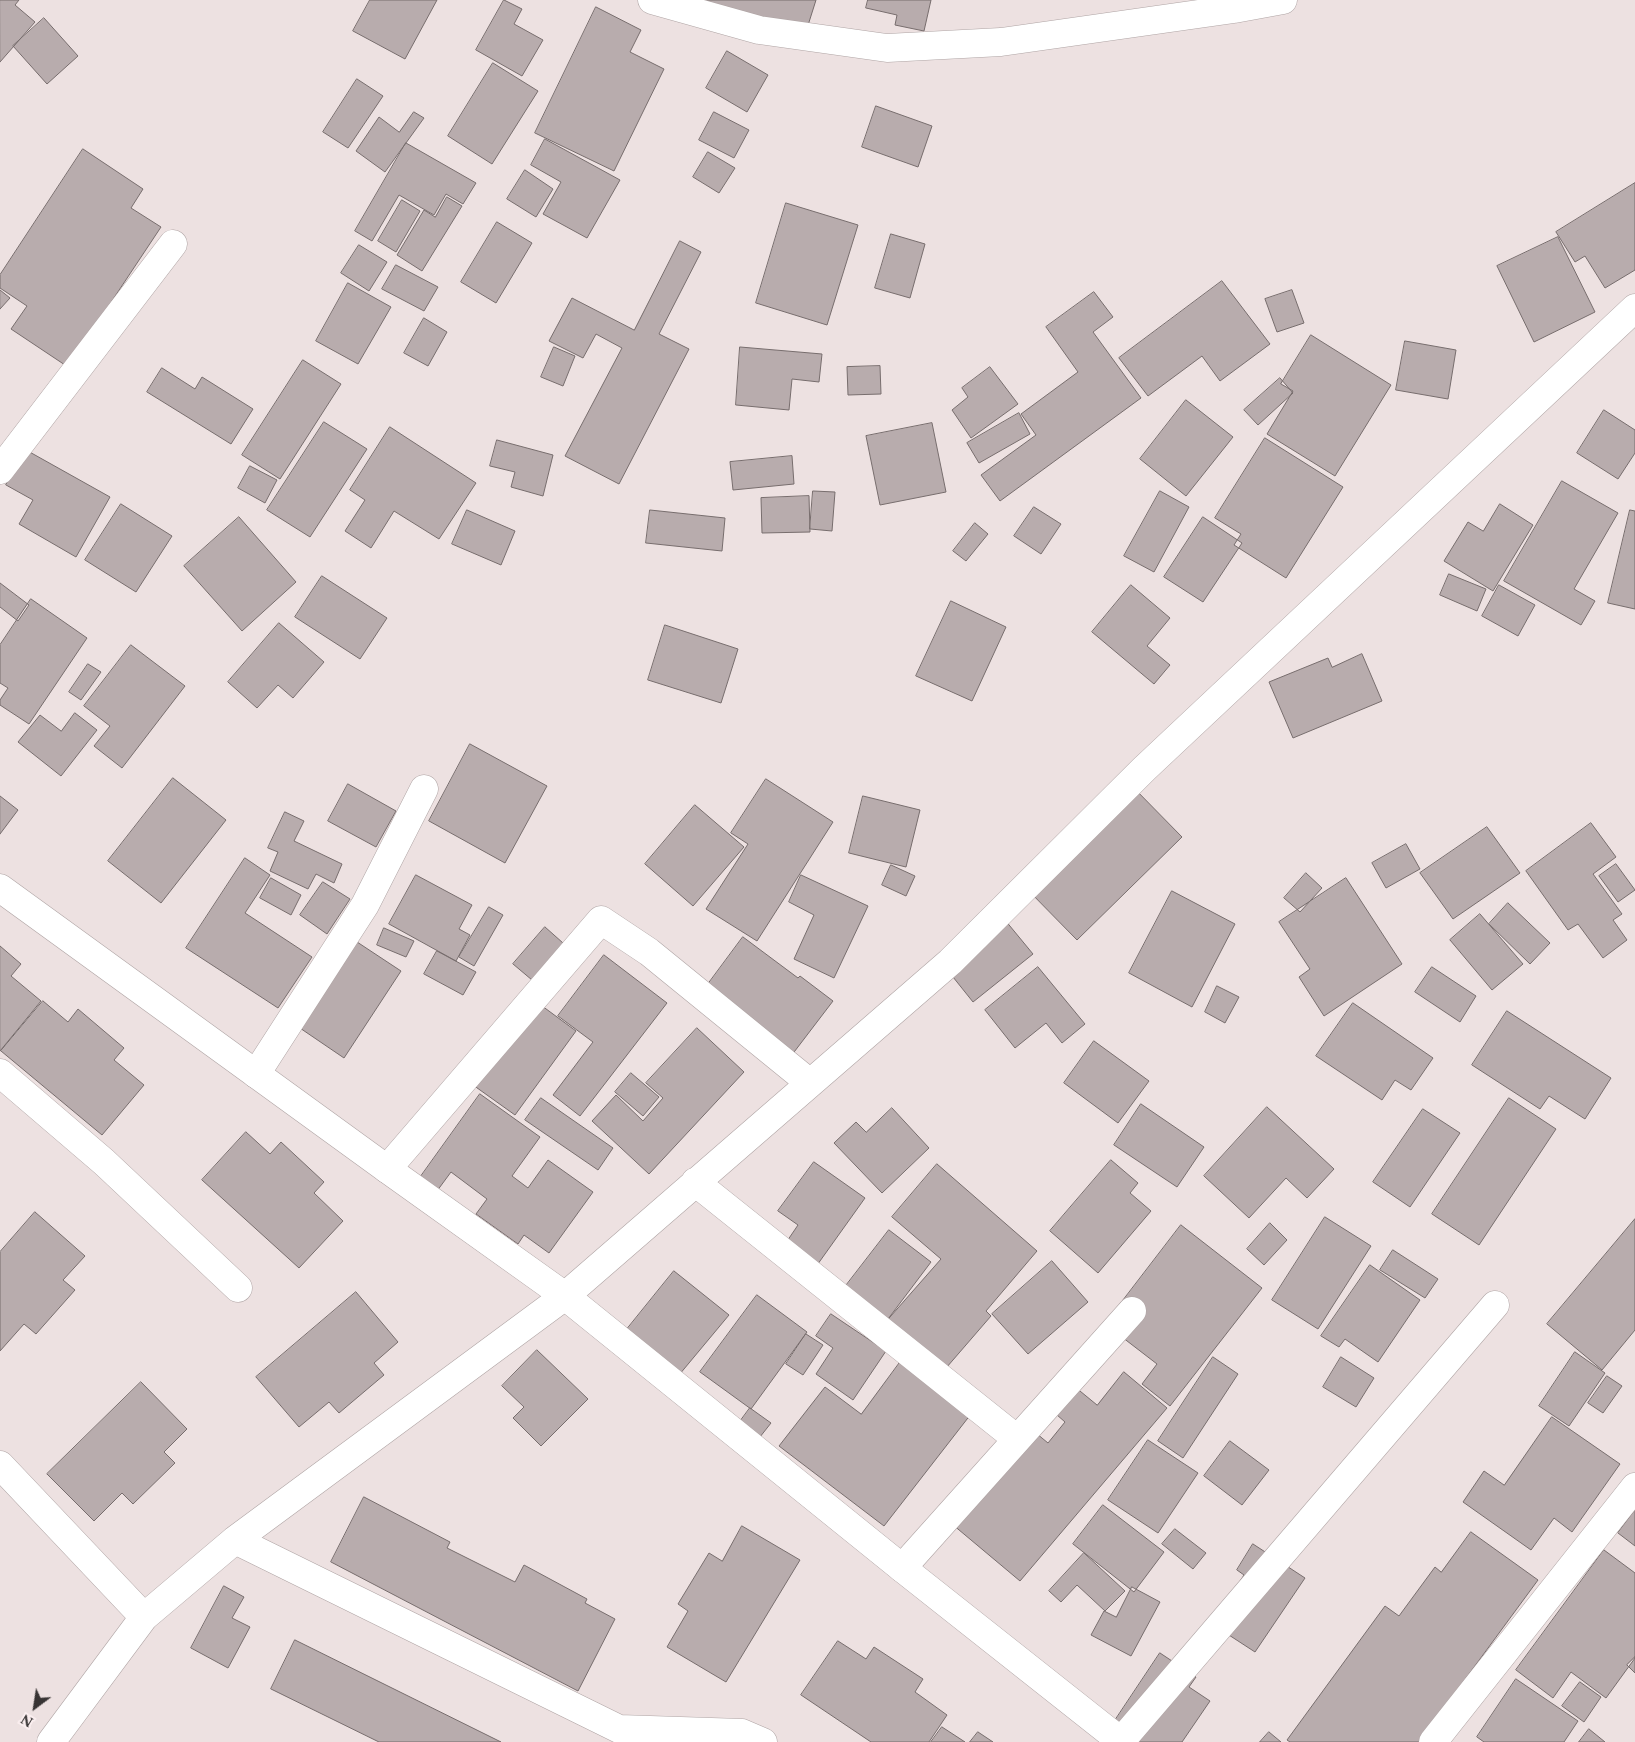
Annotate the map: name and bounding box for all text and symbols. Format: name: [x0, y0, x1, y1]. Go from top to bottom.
north arrow: [10, 1682, 60, 1732]
text: N: [17, 1708, 37, 1732]

